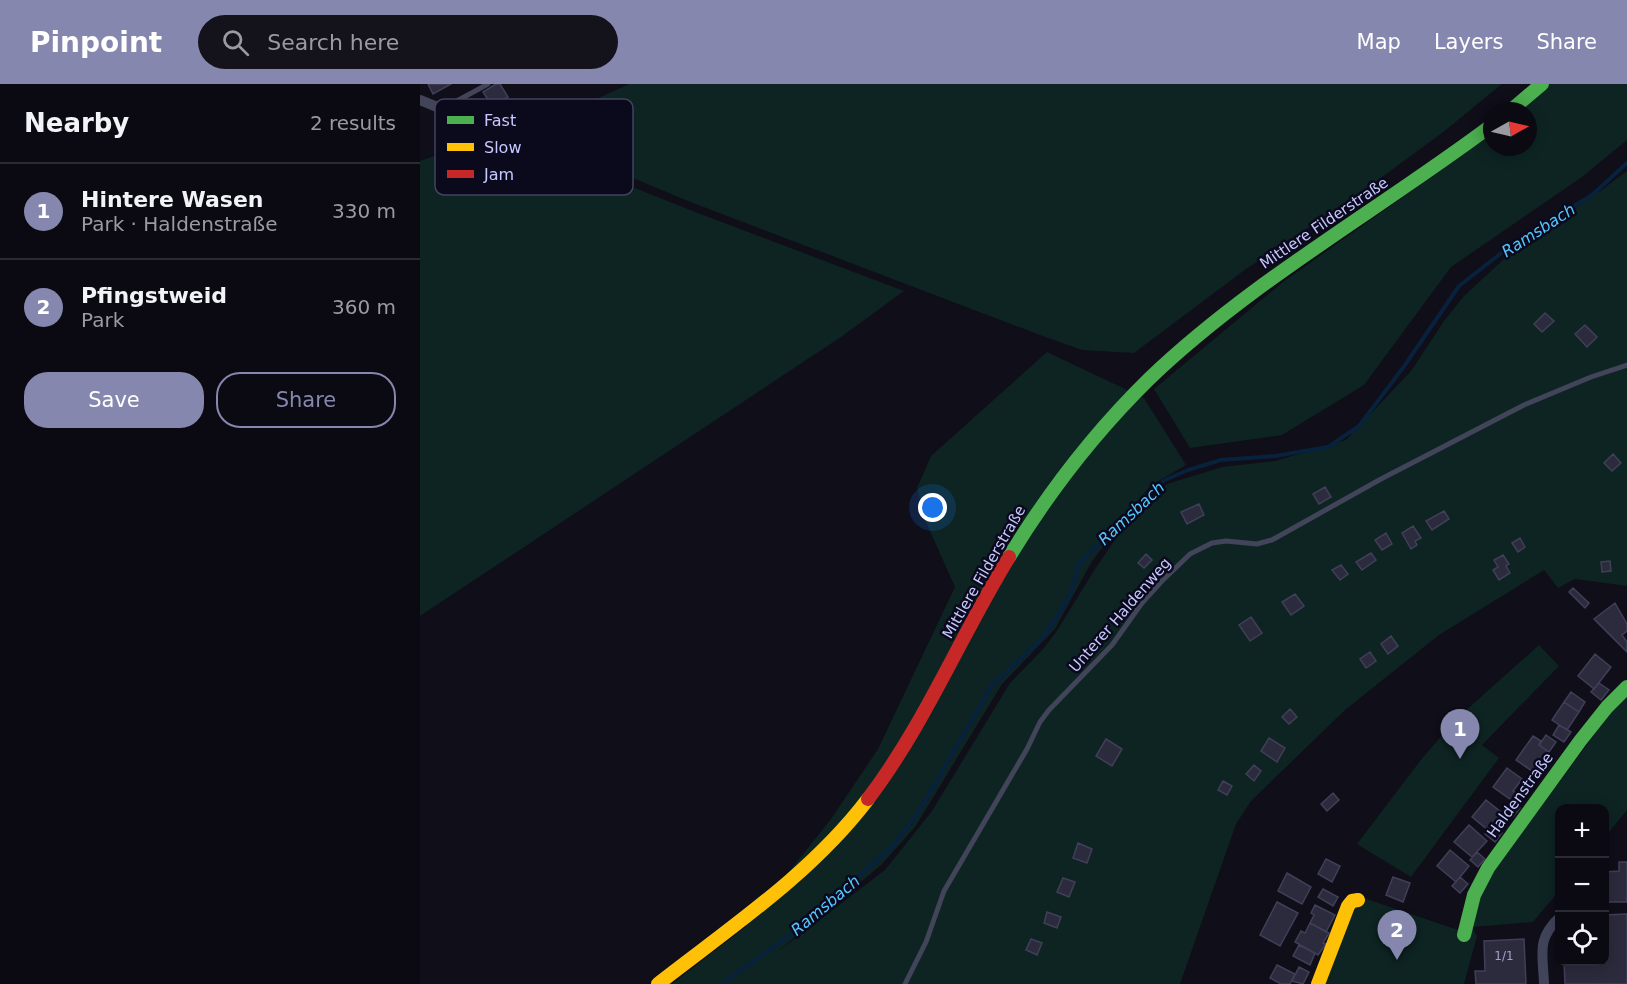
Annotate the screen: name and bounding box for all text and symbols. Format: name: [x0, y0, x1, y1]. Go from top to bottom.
search box: [198, 15, 618, 69]
text: Pinpoint: [30, 26, 162, 59]
icon: search: [219, 26, 252, 59]
text: Search here: [267, 30, 399, 55]
text: Map: [1357, 30, 1401, 54]
text: Layers: [1434, 30, 1503, 54]
text: Share: [1536, 30, 1597, 54]
legend: [435, 99, 633, 195]
north arrow: [1483, 102, 1537, 156]
text: Nearby: [24, 108, 129, 138]
text: 2 results: [310, 111, 396, 135]
text: Fast: [484, 111, 516, 130]
text: Slow: [484, 138, 521, 157]
text: Jam: [483, 165, 514, 184]
street label: Mittlere Filderstraße: [1257, 173, 1391, 273]
text: Hintere Wasen: [81, 187, 264, 212]
text: 1: [37, 199, 50, 223]
text: 330 m: [332, 199, 396, 223]
water label: Ramsbach: [1498, 200, 1579, 261]
text: Park · Haldenstraße: [81, 212, 277, 236]
text: Pfingstweid: [81, 283, 227, 308]
text: 2: [37, 295, 50, 319]
text: 360 m: [332, 295, 396, 319]
text: Park: [81, 308, 124, 332]
button: Save: [24, 372, 204, 428]
button: Share: [216, 372, 396, 428]
water label: Ramsbach: [1094, 478, 1168, 549]
your location: [918, 493, 947, 522]
street label: Mittlere Filderstraße: [939, 502, 1029, 642]
street label: Unterer Haldenweg: [1065, 554, 1175, 676]
pin: 1: [1440, 710, 1480, 759]
street label: Haldenstraße: [1483, 749, 1557, 841]
map controls: [1555, 804, 1609, 966]
button: +: [1555, 804, 1609, 858]
button: −: [1555, 858, 1609, 912]
water label: Ramsbach: [787, 871, 864, 940]
pin: 2: [1378, 910, 1416, 960]
button: locate: [1555, 912, 1609, 966]
house number: 1/1: [1494, 949, 1514, 963]

